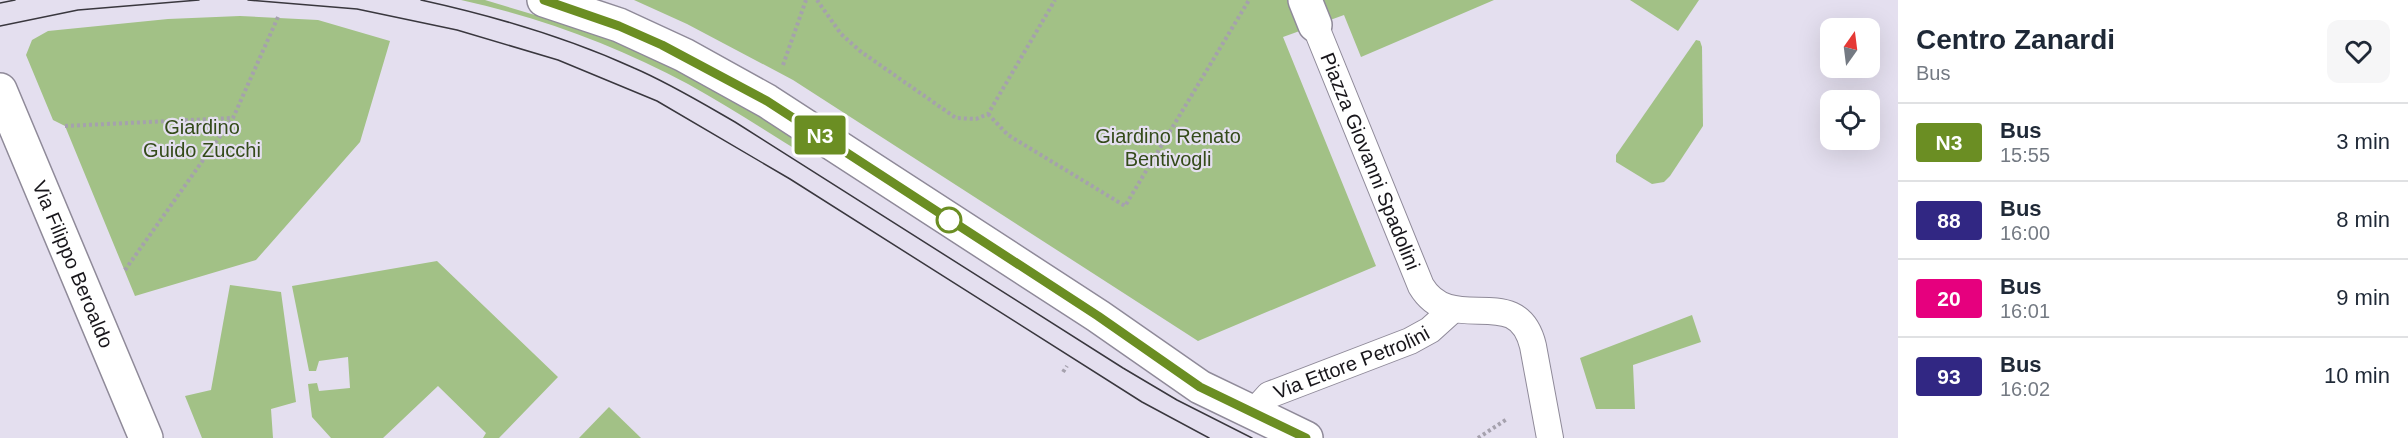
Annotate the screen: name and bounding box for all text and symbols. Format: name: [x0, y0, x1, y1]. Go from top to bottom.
north arrow: [1820, 18, 1880, 78]
map controls: [1820, 18, 1880, 150]
button: heart: [2327, 20, 2390, 83]
text: Centro Zanardi: [1916, 24, 2115, 55]
street label: Piazza Giovanni Spadolini: [1316, 49, 1424, 273]
text: Bus: [1916, 62, 1950, 84]
button: locate: [1820, 90, 1880, 150]
park label: Giardino Guido Zucchi: [143, 116, 261, 161]
line badge: N3: [793, 116, 847, 154]
text: Bus: [2000, 118, 2042, 143]
text: N3: [807, 124, 833, 147]
park label: Giardino Renato Bentivogli: [1095, 125, 1241, 170]
text: 3 min: [2336, 129, 2390, 154]
text: N3: [1936, 131, 1962, 154]
text: 15:55: [2000, 144, 2050, 166]
street label: Via Filippo Beroaldo: [28, 178, 118, 351]
text: Bus: [2000, 196, 2042, 221]
unlabelled marker: [936, 207, 962, 233]
text: 8 min: [2336, 207, 2390, 232]
text: 88: [1937, 209, 1961, 232]
text: 16:00: [2000, 222, 2050, 244]
text: Bus: [2000, 274, 2042, 299]
text: 9 min: [2336, 285, 2390, 310]
text: 20: [1937, 287, 1961, 310]
text: 16:01: [2000, 300, 2050, 322]
street label: Via Ettore Petrolini: [1270, 322, 1433, 403]
text: Bus: [2000, 352, 2042, 377]
text: 10 min: [2324, 363, 2390, 388]
text: 93: [1937, 365, 1961, 388]
text: 16:02: [2000, 378, 2050, 400]

